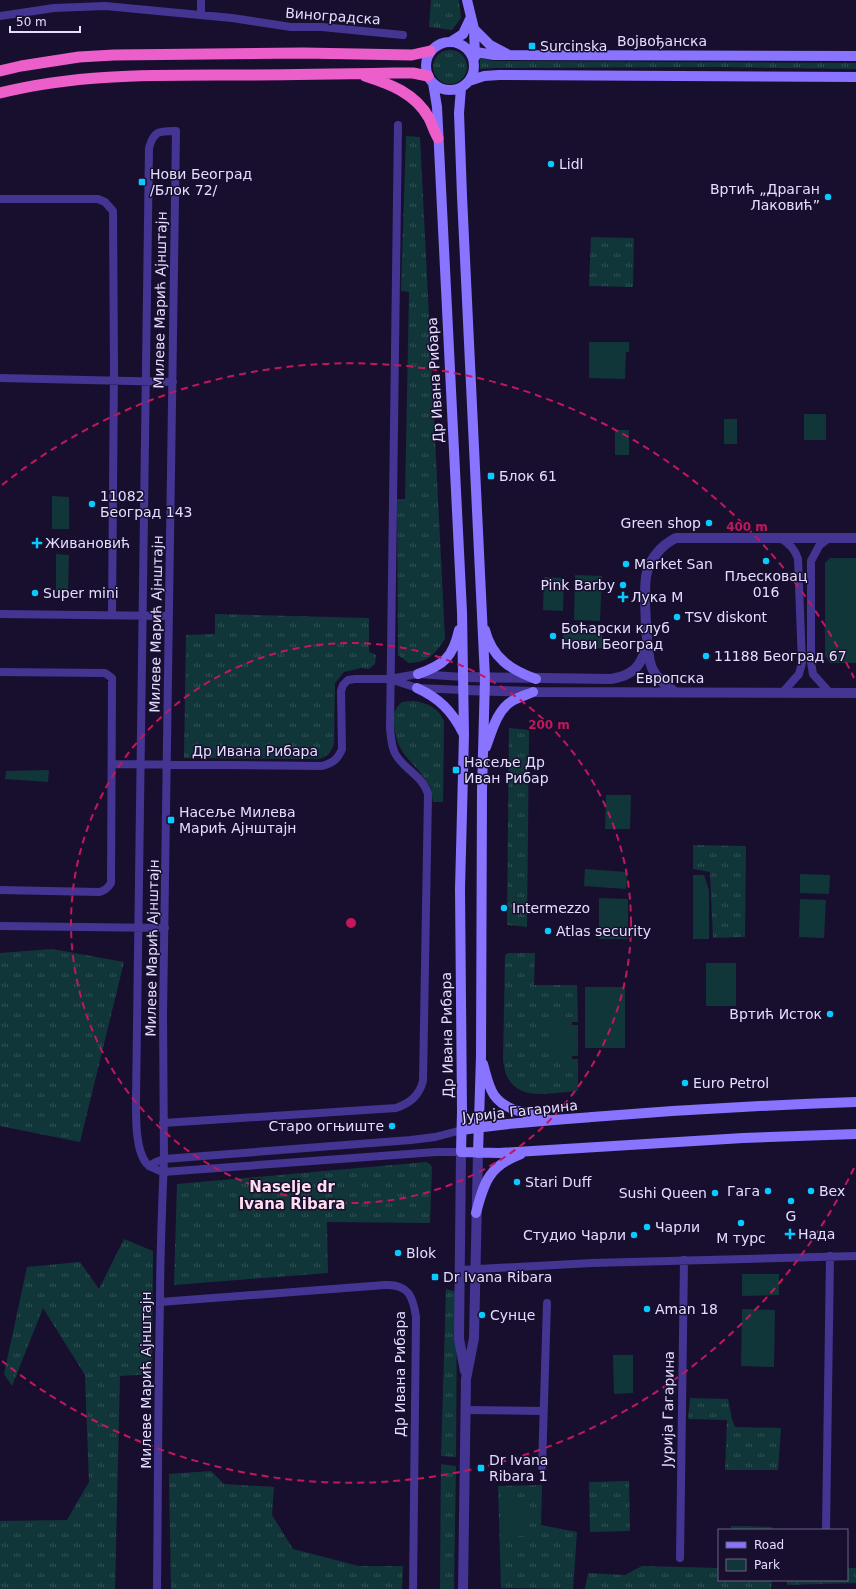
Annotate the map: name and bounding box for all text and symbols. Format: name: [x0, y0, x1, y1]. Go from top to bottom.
street label: Виноградска: [285, 5, 381, 27]
scale bar: [10, 8, 80, 34]
text: 50 m: [16, 15, 47, 29]
street label: Војвођанска: [617, 33, 707, 49]
place label: Surcinska: [540, 38, 607, 54]
marker: Surcinska: [527, 41, 537, 51]
place label: Lidl: [559, 156, 583, 172]
marker: Lidl: [546, 159, 556, 169]
place label: Нови Београд /Блок 72/: [150, 166, 252, 198]
marker: Нови Београд /Блок 72/: [137, 177, 147, 187]
place label: Вртић „Драган Лаковић”: [710, 181, 820, 213]
marker: Вртић „Драган Лаковић”: [823, 192, 833, 202]
street label: Милеве Марић Ајнштајн: [150, 211, 170, 389]
street label: Др Ивана Рибара: [424, 317, 446, 443]
place label: Блок 61: [499, 468, 557, 484]
marker: Блок 61: [486, 471, 496, 481]
place label: 11082 Београд 143: [100, 488, 192, 520]
marker: 11082 Београд 143: [87, 499, 97, 509]
place label: Green shop: [621, 515, 701, 531]
marker: Green shop: [704, 518, 714, 528]
text: 400 m: [726, 520, 768, 534]
place label: Живановић: [45, 535, 130, 551]
street label: Милеве Марић Ајнштајн: [146, 535, 166, 713]
marker: Живановић: [32, 538, 42, 548]
place label: Market San: [634, 556, 713, 572]
marker: Пљесковац 016: [761, 556, 771, 566]
marker: Market San: [621, 559, 631, 569]
place label: Пљесковац 016: [725, 568, 807, 600]
place label: Pink Barby: [540, 577, 615, 593]
marker: Pink Barby: [618, 580, 628, 590]
place label: Super mini: [43, 585, 119, 601]
marker: Super mini: [30, 588, 40, 598]
place label: Лука М: [631, 589, 683, 605]
marker: Лука М: [618, 592, 628, 602]
place label: TSV diskont: [684, 609, 768, 625]
marker: TSV diskont: [672, 612, 682, 622]
place label: Боћарски клуб Нови Београд: [561, 620, 670, 652]
marker: Боћарски клуб Нови Београд: [548, 631, 558, 641]
place label: 11188 Београд 67: [714, 648, 847, 664]
marker: 11188 Београд 67: [701, 651, 711, 661]
street label: Европска: [636, 670, 704, 686]
text: 200 m: [528, 718, 570, 732]
street label: Др Ивана Рибара: [192, 743, 318, 759]
place label: Насеље Др Иван Рибар: [464, 754, 549, 786]
marker: Насеље Др Иван Рибар: [451, 765, 461, 775]
place label: Насеље Милева Марић Ајнштајн: [179, 804, 296, 836]
marker: Насеље Милева Марић Ајнштајн: [166, 815, 176, 825]
street label: Милеве Марић Ајнштајн: [142, 859, 162, 1037]
place label: Intermezzo: [512, 900, 590, 916]
marker: Intermezzo: [499, 903, 509, 913]
centre of rings: [344, 916, 358, 930]
place label: Atlas security: [556, 923, 651, 939]
marker: Atlas security: [543, 926, 553, 936]
street label: Др Ивана Рибара: [438, 972, 456, 1098]
place label: Вртић Исток: [729, 1006, 822, 1022]
marker: Вртић Исток: [825, 1009, 835, 1019]
place label: Euro Petrol: [693, 1075, 769, 1091]
marker: Euro Petrol: [680, 1078, 690, 1088]
street label: Јурија Гагарина: [460, 1097, 579, 1125]
place label: Старо огњиште: [268, 1118, 384, 1134]
marker: Старо огњиште: [387, 1121, 397, 1131]
place label: Stari Duff: [525, 1174, 592, 1190]
marker: Stari Duff: [512, 1177, 522, 1187]
district label: Naselje dr Ivana Ribara: [239, 1178, 345, 1213]
place label: Гага: [727, 1183, 760, 1199]
place label: Bex: [819, 1183, 845, 1199]
place label: Sushi Queen: [619, 1185, 707, 1201]
marker: Гага: [763, 1186, 773, 1196]
marker: Bex: [806, 1186, 816, 1196]
marker: Sushi Queen: [710, 1188, 720, 1198]
marker: G: [786, 1196, 796, 1206]
place label: G: [786, 1208, 796, 1224]
marker: М турс: [736, 1218, 746, 1228]
place label: Чарли: [655, 1219, 700, 1235]
marker: Чарли: [642, 1222, 652, 1232]
place label: Нада: [798, 1226, 835, 1242]
place label: Студио Чарли: [523, 1227, 626, 1243]
marker: Нада: [785, 1229, 795, 1239]
marker: Студио Чарли: [629, 1230, 639, 1240]
place label: М турс: [716, 1230, 766, 1246]
place label: Blok: [406, 1245, 437, 1261]
marker: Blok: [393, 1248, 403, 1258]
place label: Dr Ivana Ribara: [443, 1269, 552, 1285]
marker: Dr Ivana Ribara: [430, 1272, 440, 1282]
street label: Милеве Марић Ајнштајн: [138, 1291, 154, 1469]
place label: Aman 18: [655, 1301, 718, 1317]
marker: Aman 18: [642, 1304, 652, 1314]
place label: Сунце: [490, 1307, 535, 1323]
marker: Сунце: [477, 1310, 487, 1320]
street label: Др Ивана Рибара: [392, 1311, 408, 1437]
street label: Јурија Гагарина: [659, 1351, 677, 1468]
place label: Dr Ivana Ribara 1: [489, 1452, 548, 1484]
marker: Dr Ivana Ribara 1: [476, 1463, 486, 1473]
legend: [718, 1529, 848, 1581]
text: Road: [754, 1538, 784, 1552]
text: Park: [754, 1558, 780, 1572]

